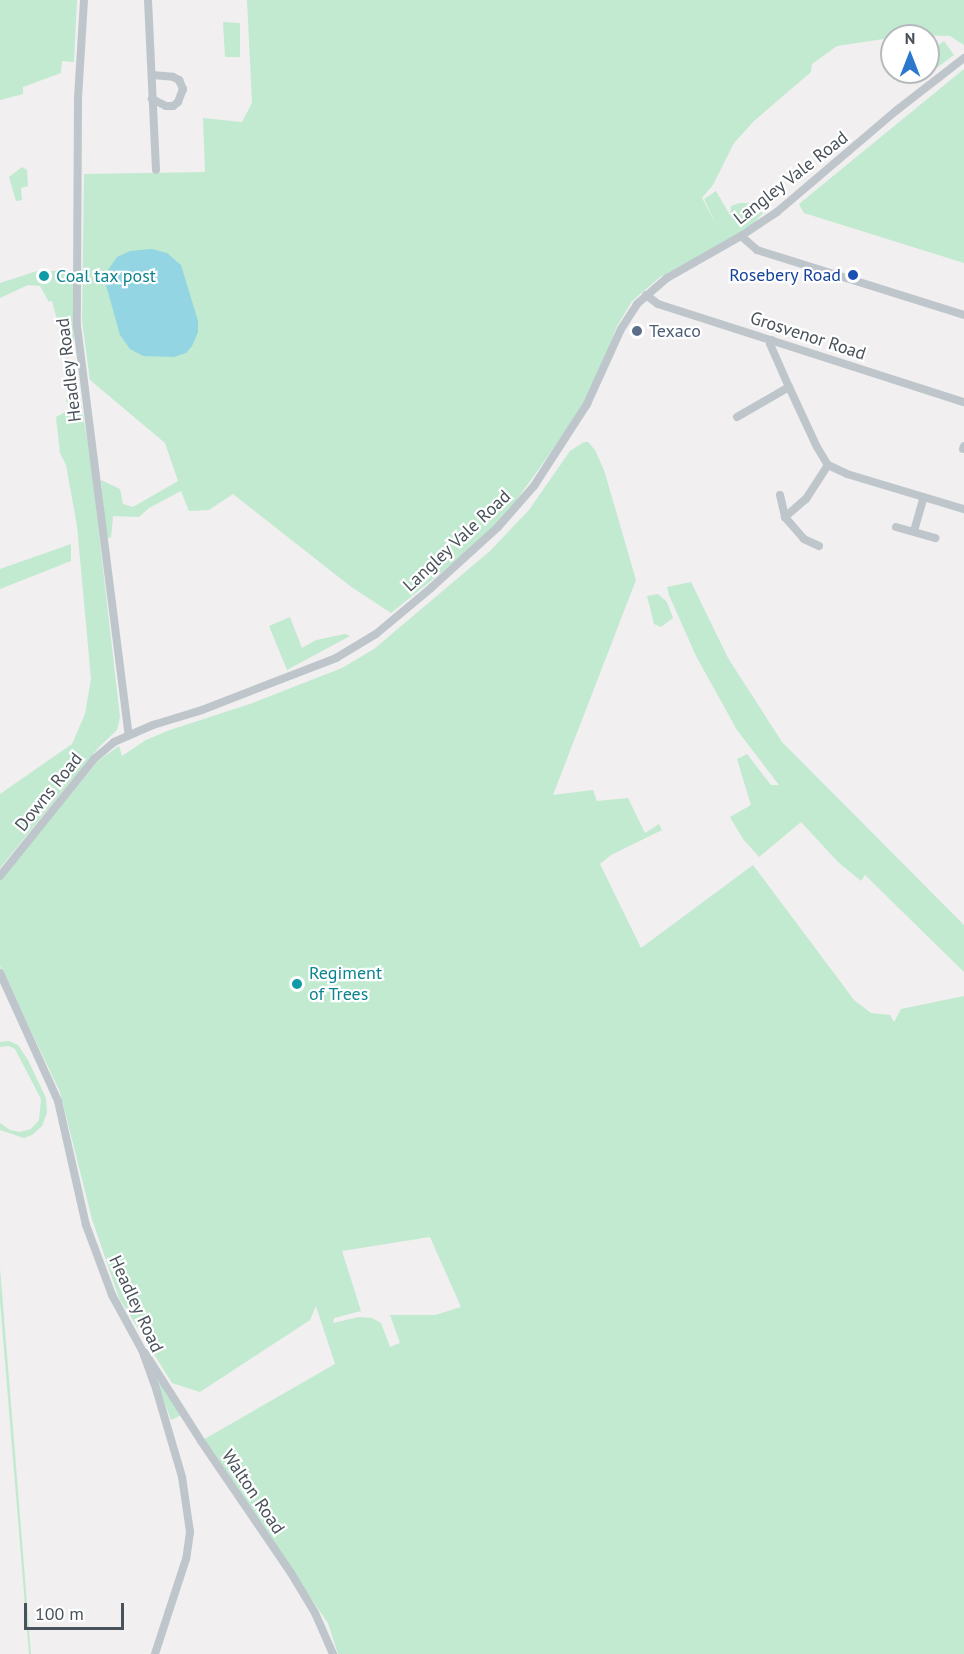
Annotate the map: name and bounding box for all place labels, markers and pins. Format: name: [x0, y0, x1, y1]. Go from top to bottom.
place label: Rosebery Road: [729, 264, 841, 286]
place label: Coal tax post: [56, 265, 156, 287]
marker: Rosebery Road: [846, 268, 860, 282]
marker: Coal tax post: [37, 269, 51, 283]
place label: Texaco: [649, 320, 701, 342]
marker: Texaco: [630, 324, 644, 338]
place label: Regiment of Trees: [309, 963, 382, 1006]
marker: Regiment of Trees: [290, 977, 304, 991]

